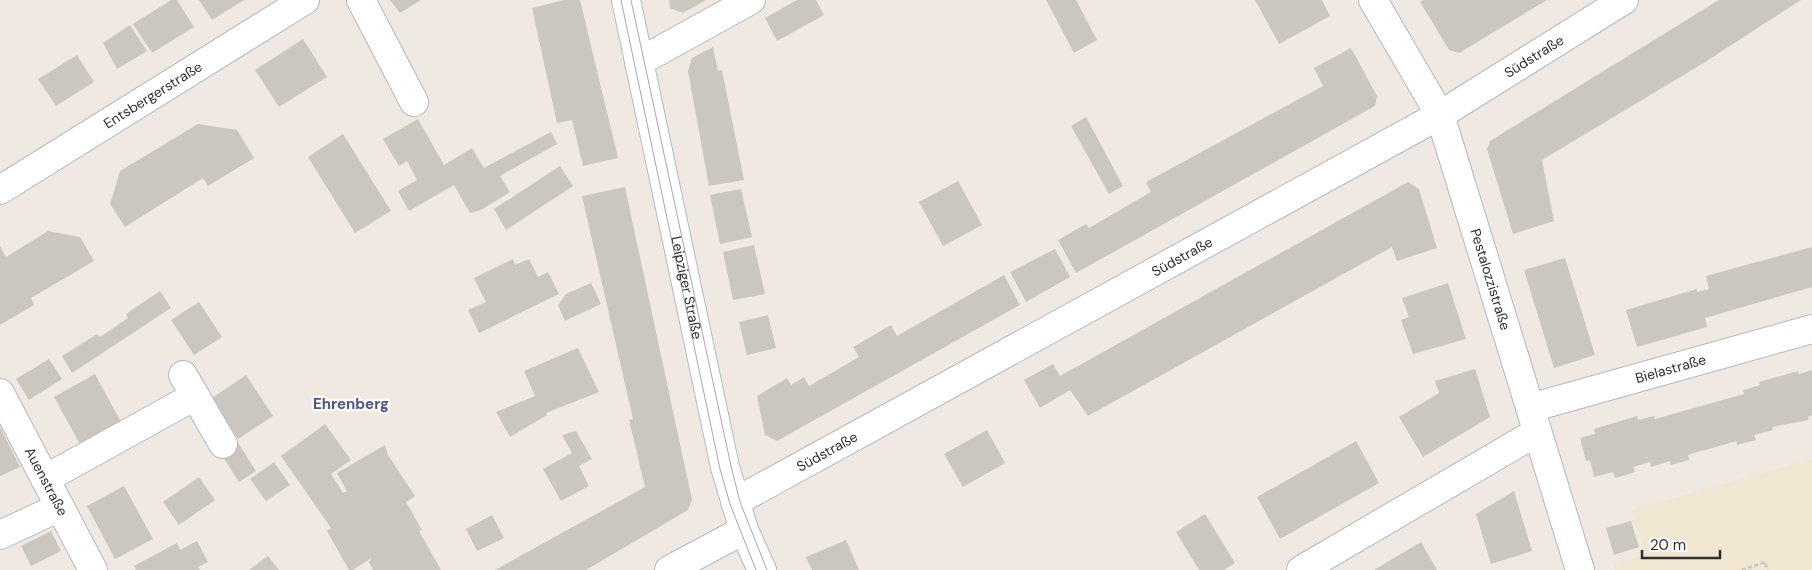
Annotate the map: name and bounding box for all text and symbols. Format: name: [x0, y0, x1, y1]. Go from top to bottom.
street label: Südstraße: [1501, 31, 1567, 82]
street label: Entsbergerstraße: [100, 57, 206, 132]
street label: Pestalozzistraße: [1466, 226, 1515, 332]
street label: Südstraße: [1148, 233, 1216, 281]
street label: Leipziger Straße: [667, 234, 707, 341]
street label: Bielastraße: [1633, 350, 1708, 387]
district label: Ehrenberg: [313, 394, 389, 414]
street label: Südstraße: [793, 427, 861, 475]
street label: Auenstraße: [21, 444, 72, 519]
scale bar: [1642, 528, 1720, 560]
text: 20 m: [1650, 535, 1686, 555]

